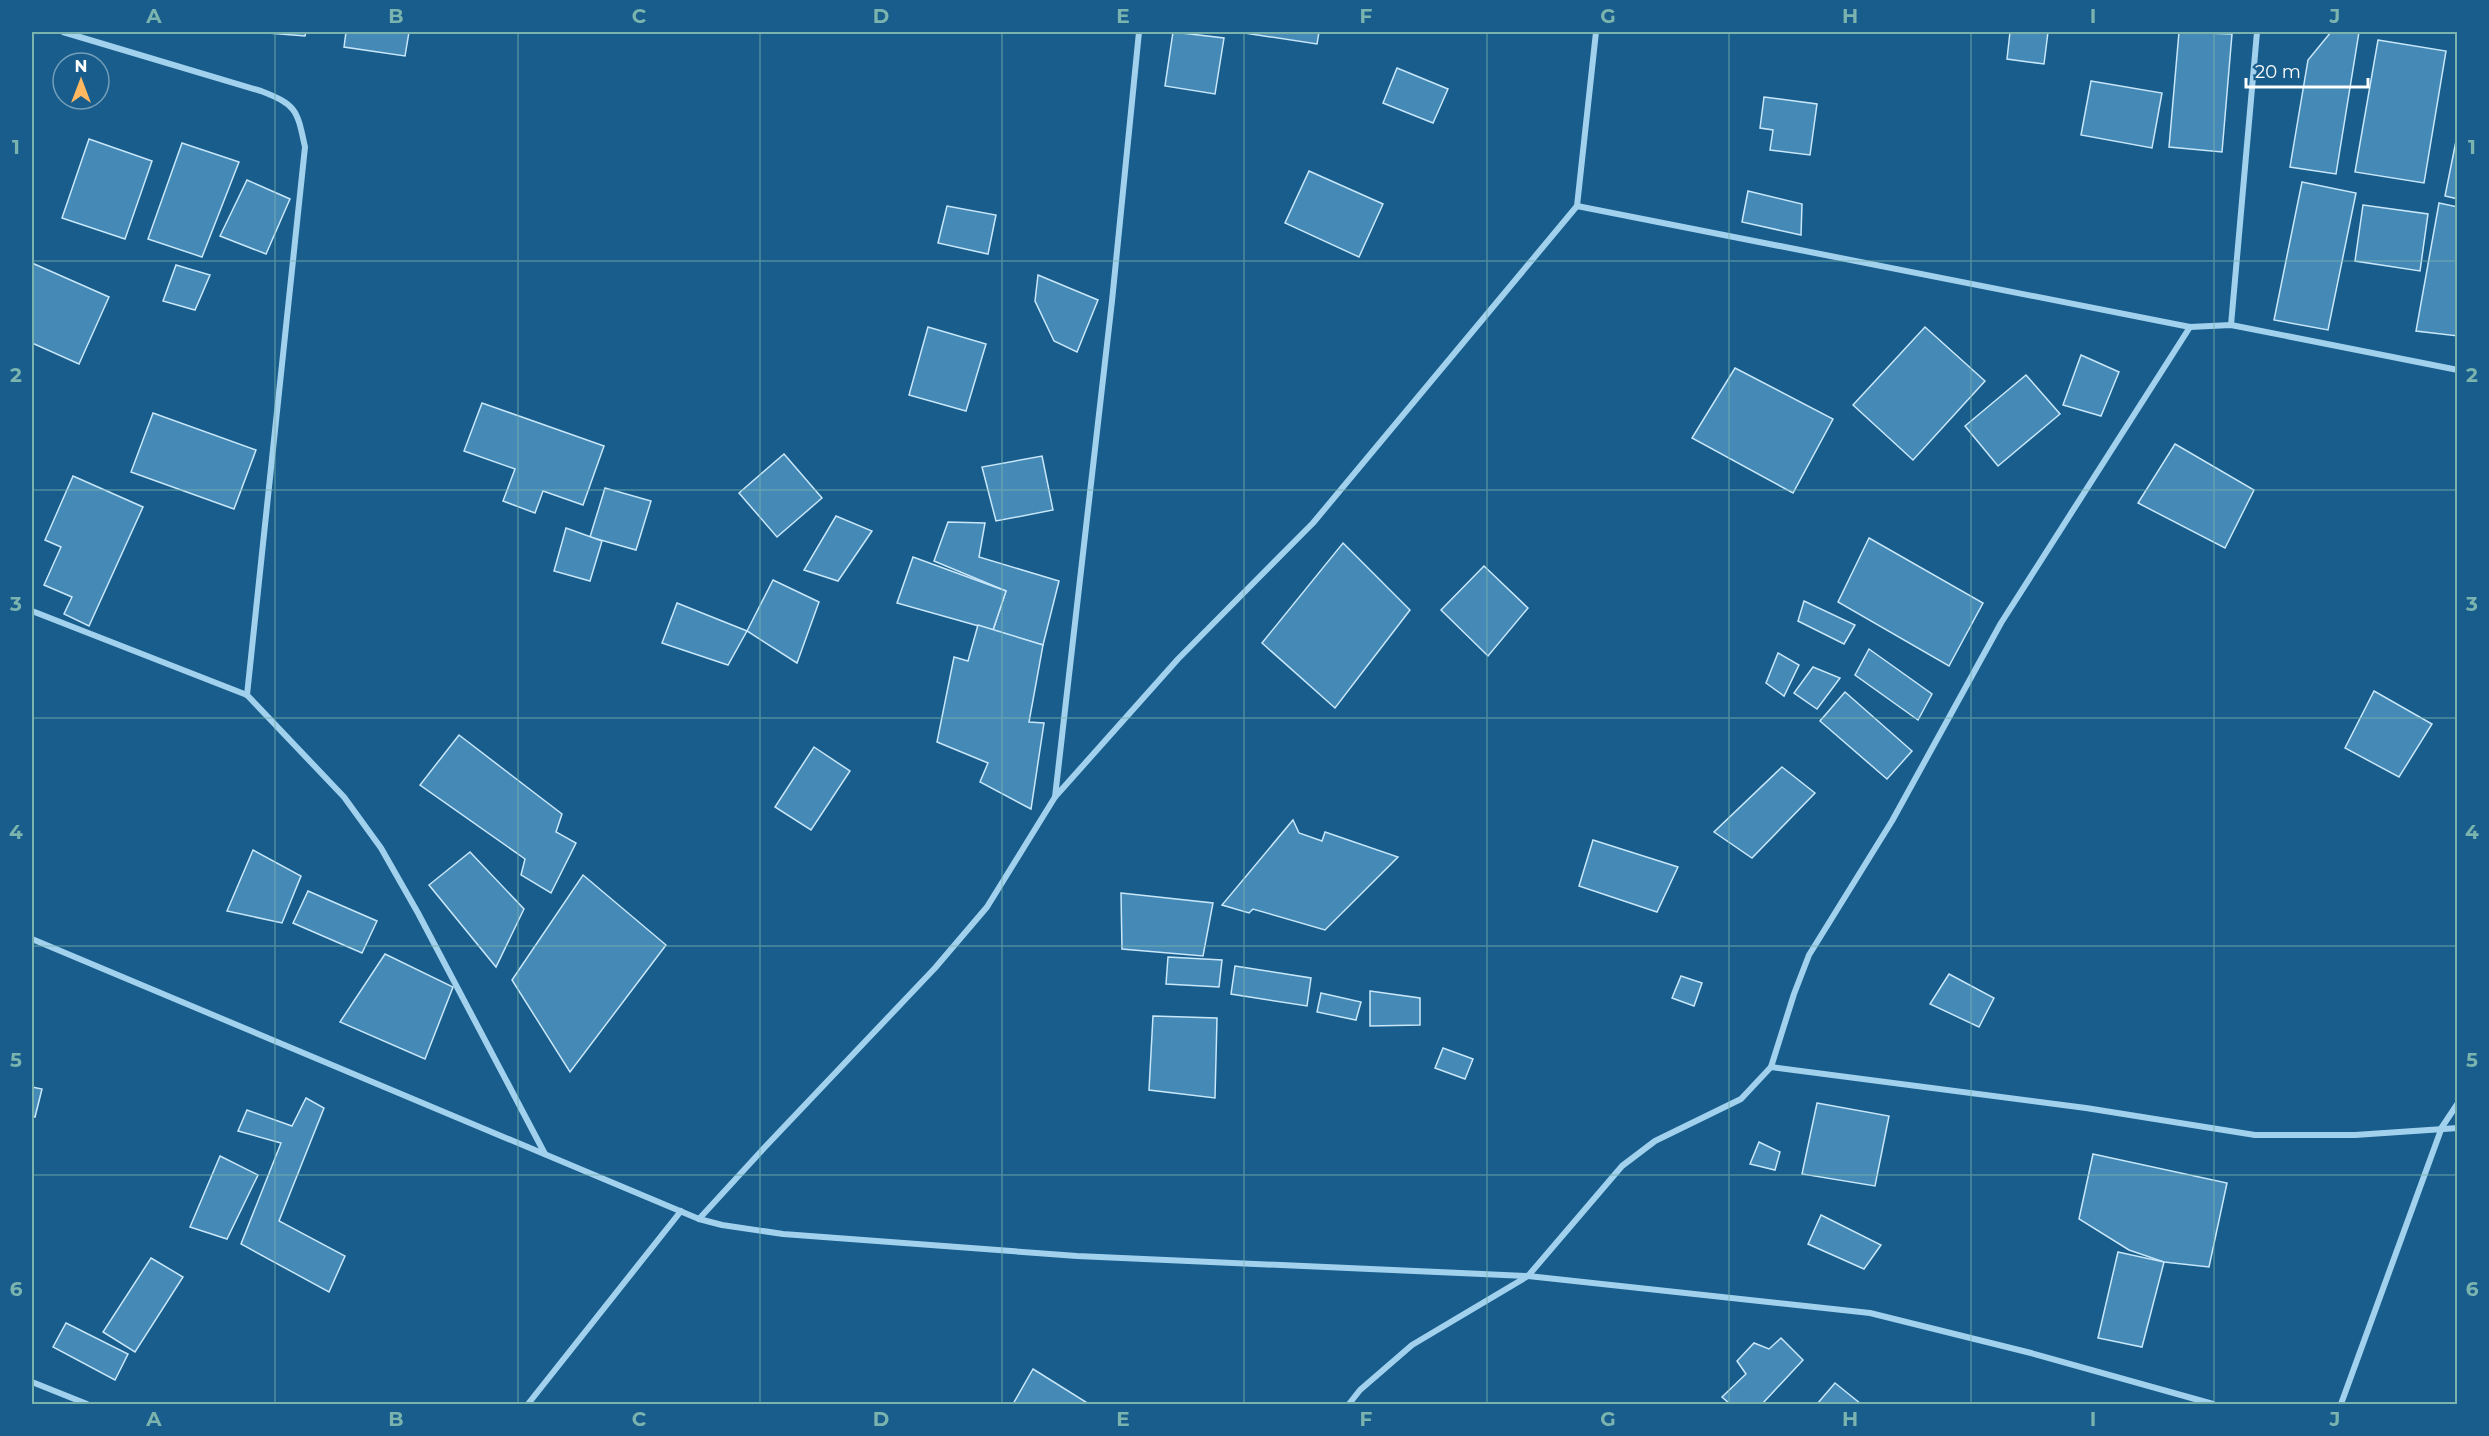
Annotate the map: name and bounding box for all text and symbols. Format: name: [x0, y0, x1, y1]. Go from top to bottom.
text: A: [145, 4, 162, 28]
text: B: [388, 4, 404, 28]
text: C: [632, 4, 647, 28]
text: D: [873, 4, 889, 28]
text: E: [1116, 4, 1130, 28]
text: F: [1360, 4, 1373, 28]
text: G: [1600, 4, 1616, 28]
text: H: [1842, 4, 1858, 28]
text: I: [2090, 4, 2096, 28]
text: J: [2329, 4, 2340, 28]
north arrow: [51, 51, 111, 111]
scale bar: [2246, 51, 2368, 89]
text: N: [75, 57, 87, 76]
text: 20 m: [2255, 61, 2301, 83]
text: 1: [12, 135, 20, 159]
text: 1: [2468, 135, 2476, 159]
text: 2: [10, 363, 22, 387]
text: 2: [2466, 363, 2478, 387]
text: 3: [9, 592, 22, 616]
text: 3: [2465, 592, 2478, 616]
text: 4: [9, 820, 23, 844]
text: 4: [2465, 820, 2479, 844]
text: 5: [10, 1048, 22, 1072]
text: 5: [2466, 1048, 2478, 1072]
text: 6: [10, 1277, 23, 1301]
text: 6: [2466, 1277, 2479, 1301]
text: A: [145, 1407, 162, 1431]
text: B: [388, 1407, 404, 1431]
text: C: [632, 1407, 647, 1431]
text: D: [873, 1407, 889, 1431]
text: E: [1116, 1407, 1130, 1431]
text: F: [1360, 1407, 1373, 1431]
text: G: [1600, 1407, 1616, 1431]
text: H: [1842, 1407, 1858, 1431]
text: I: [2090, 1407, 2096, 1431]
text: J: [2329, 1407, 2340, 1431]

